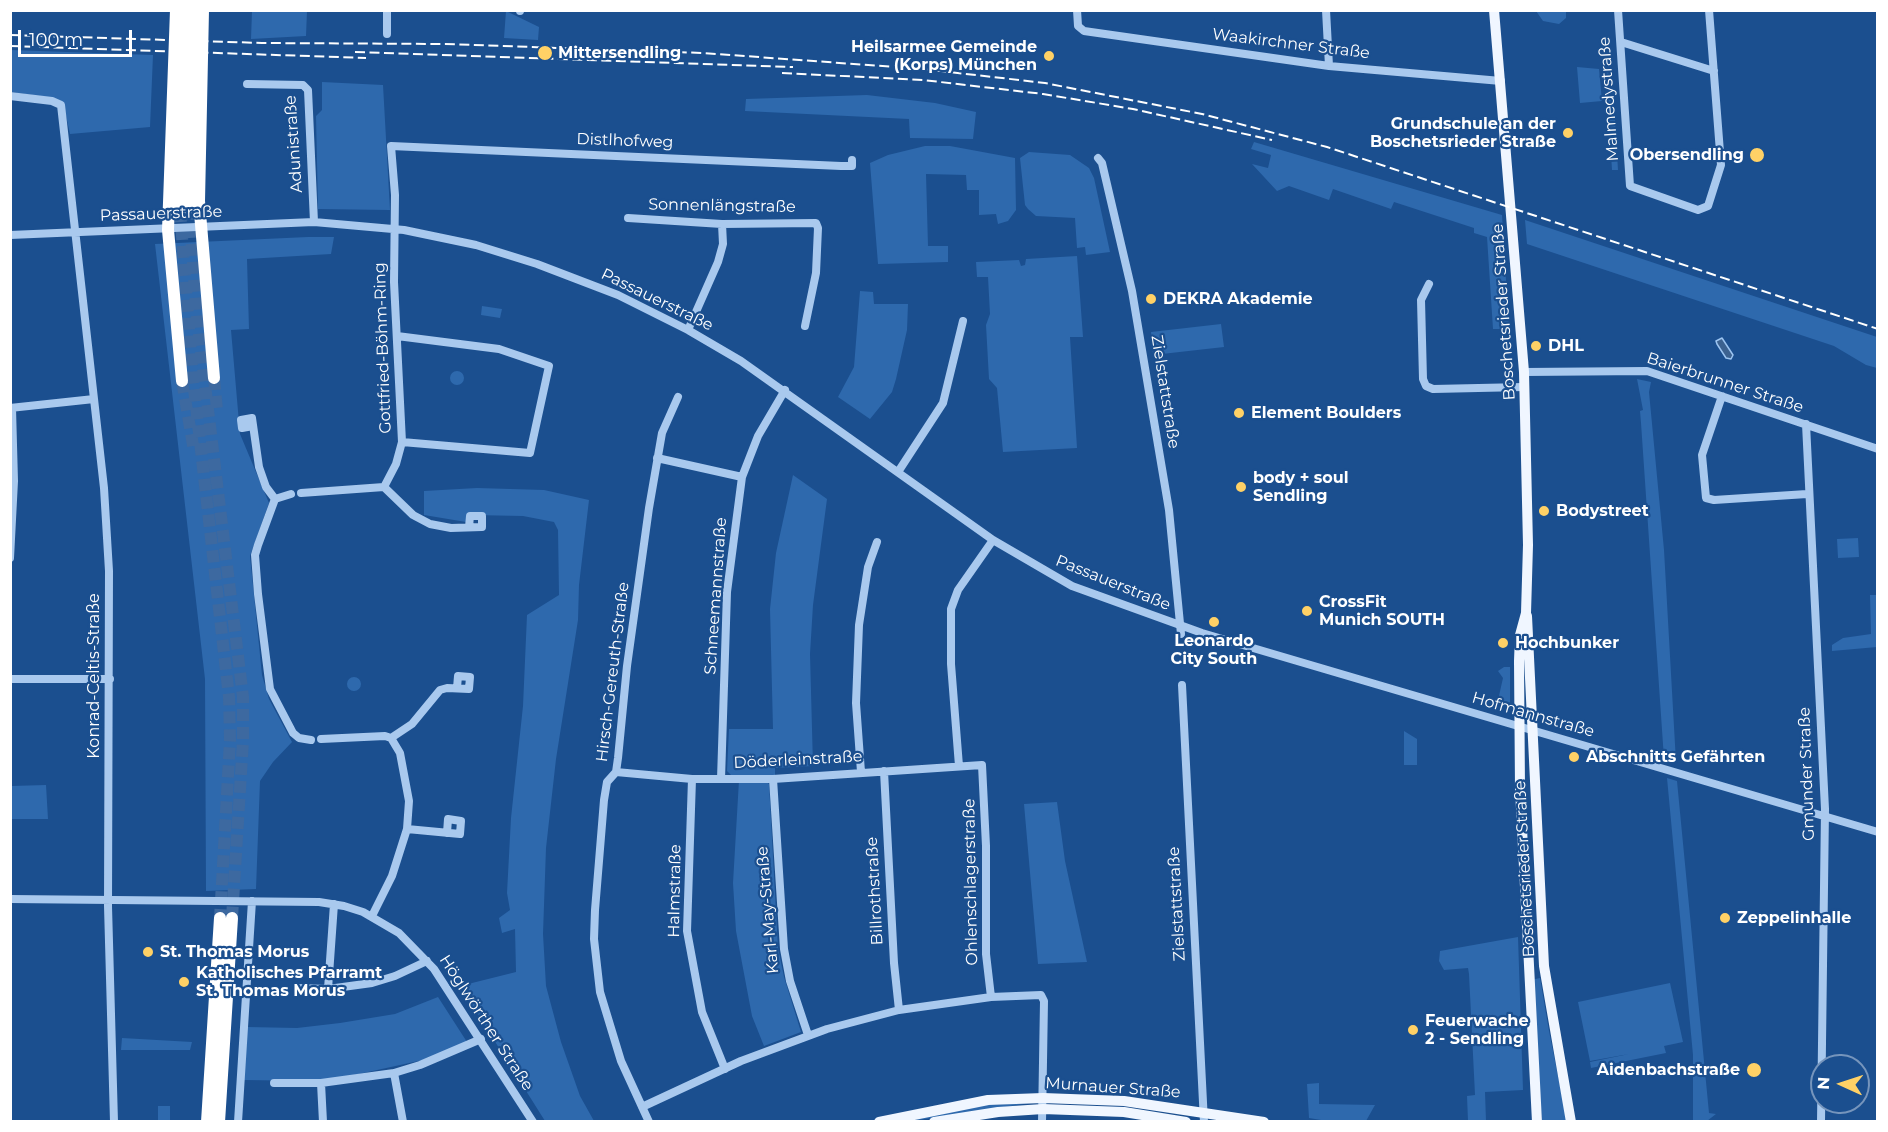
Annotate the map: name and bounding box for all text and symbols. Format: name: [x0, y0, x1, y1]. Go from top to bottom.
scale bar: [21, 18, 135, 56]
street label: Waakirchner Straße: [1211, 25, 1371, 63]
text: 100 m: [29, 29, 83, 51]
street label: Malmedystraße: [1595, 36, 1623, 162]
place label: Heilsarmee Gemeinde (Korps) München: [851, 37, 1037, 75]
place label: Mittersendling: [558, 43, 681, 63]
marker: Mittersendling: [536, 44, 554, 62]
marker: Heilsarmee Gemeinde (Korps) München: [1042, 49, 1056, 63]
street label: Adunistraße: [281, 94, 307, 194]
place label: Grundschule an der Boschetsrieder Straße: [1370, 114, 1556, 152]
marker: Grundschule an der Boschetsrieder Straße: [1561, 126, 1575, 140]
street label: Distlhofweg: [576, 130, 674, 152]
place label: Obersendling: [1630, 145, 1744, 165]
marker: Obersendling: [1748, 146, 1766, 164]
street label: Sonnenlängstraße: [648, 195, 796, 217]
street label: Passauerstraße: [100, 202, 222, 226]
street label: Boschetsrieder Straße: [1488, 223, 1520, 401]
street label: Gottfried-Böhm-Ring: [370, 262, 396, 434]
street label: Passauerstraße: [598, 265, 716, 335]
place label: DEKRA Akademie: [1163, 289, 1313, 309]
marker: DEKRA Akademie: [1144, 292, 1158, 306]
street label: Zielstattstraße: [1147, 334, 1183, 450]
place label: DHL: [1548, 336, 1584, 356]
marker: DHL: [1529, 339, 1543, 353]
street label: Baierbrunner Straße: [1644, 349, 1806, 417]
place label: Element Boulders: [1251, 403, 1401, 423]
marker: Element Boulders: [1232, 406, 1246, 420]
place label: body + soul Sendling: [1253, 468, 1349, 506]
marker: body + soul Sendling: [1234, 480, 1248, 494]
place label: Bodystreet: [1556, 501, 1649, 521]
marker: Bodystreet: [1537, 504, 1551, 518]
street label: Schneemannstraße: [701, 517, 731, 675]
street label: Passauerstraße: [1053, 551, 1173, 615]
street label: Hirsch-Gereuth-Straße: [592, 581, 634, 763]
place label: CrossFit Munich SOUTH: [1319, 592, 1445, 630]
street label: Konrad-Celtis-Straße: [84, 593, 104, 759]
marker: CrossFit Munich SOUTH: [1300, 604, 1314, 618]
marker: Leonardo City South: [1207, 615, 1221, 629]
place label: Leonardo City South: [1171, 631, 1257, 669]
place label: Hochbunker: [1515, 633, 1619, 653]
marker: Hochbunker: [1496, 636, 1510, 650]
street label: Hofmannstraße: [1470, 688, 1596, 742]
street label: Gmunder Straße: [1795, 707, 1819, 841]
street label: Döderleinstraße: [733, 747, 863, 773]
place label: Abschnitts Gefährten: [1586, 747, 1765, 767]
marker: Abschnitts Gefährten: [1567, 750, 1581, 764]
street label: Boschetsrieder Straße: [1511, 780, 1539, 958]
street label: Ohlenschlagerstraße: [960, 798, 982, 966]
street label: Billrothstraße: [863, 836, 887, 946]
street label: Halmstraße: [665, 844, 685, 938]
street label: Karl-May-Straße: [753, 845, 783, 975]
street label: Zielstattstraße: [1164, 846, 1190, 962]
place label: Zeppelinhalle: [1737, 908, 1851, 928]
marker: Zeppelinhalle: [1718, 911, 1732, 925]
place label: St. Thomas Morus: [160, 942, 309, 962]
marker: St. Thomas Morus: [141, 945, 155, 959]
street label: Höglwörther Straße: [435, 951, 537, 1095]
place label: Katholisches Pfarramt St. Thomas Morus: [196, 963, 382, 1001]
marker: Katholisches Pfarramt St. Thomas Morus: [177, 975, 191, 989]
place label: Feuerwache 2 - Sendling: [1425, 1011, 1529, 1049]
marker: Feuerwache 2 - Sendling: [1406, 1023, 1420, 1037]
north arrow: [1810, 1054, 1870, 1114]
place label: Aidenbachstraße: [1597, 1060, 1740, 1080]
marker: Aidenbachstraße: [1745, 1061, 1763, 1079]
street label: Murnauer Straße: [1045, 1074, 1181, 1102]
text: N: [1814, 1076, 1833, 1090]

